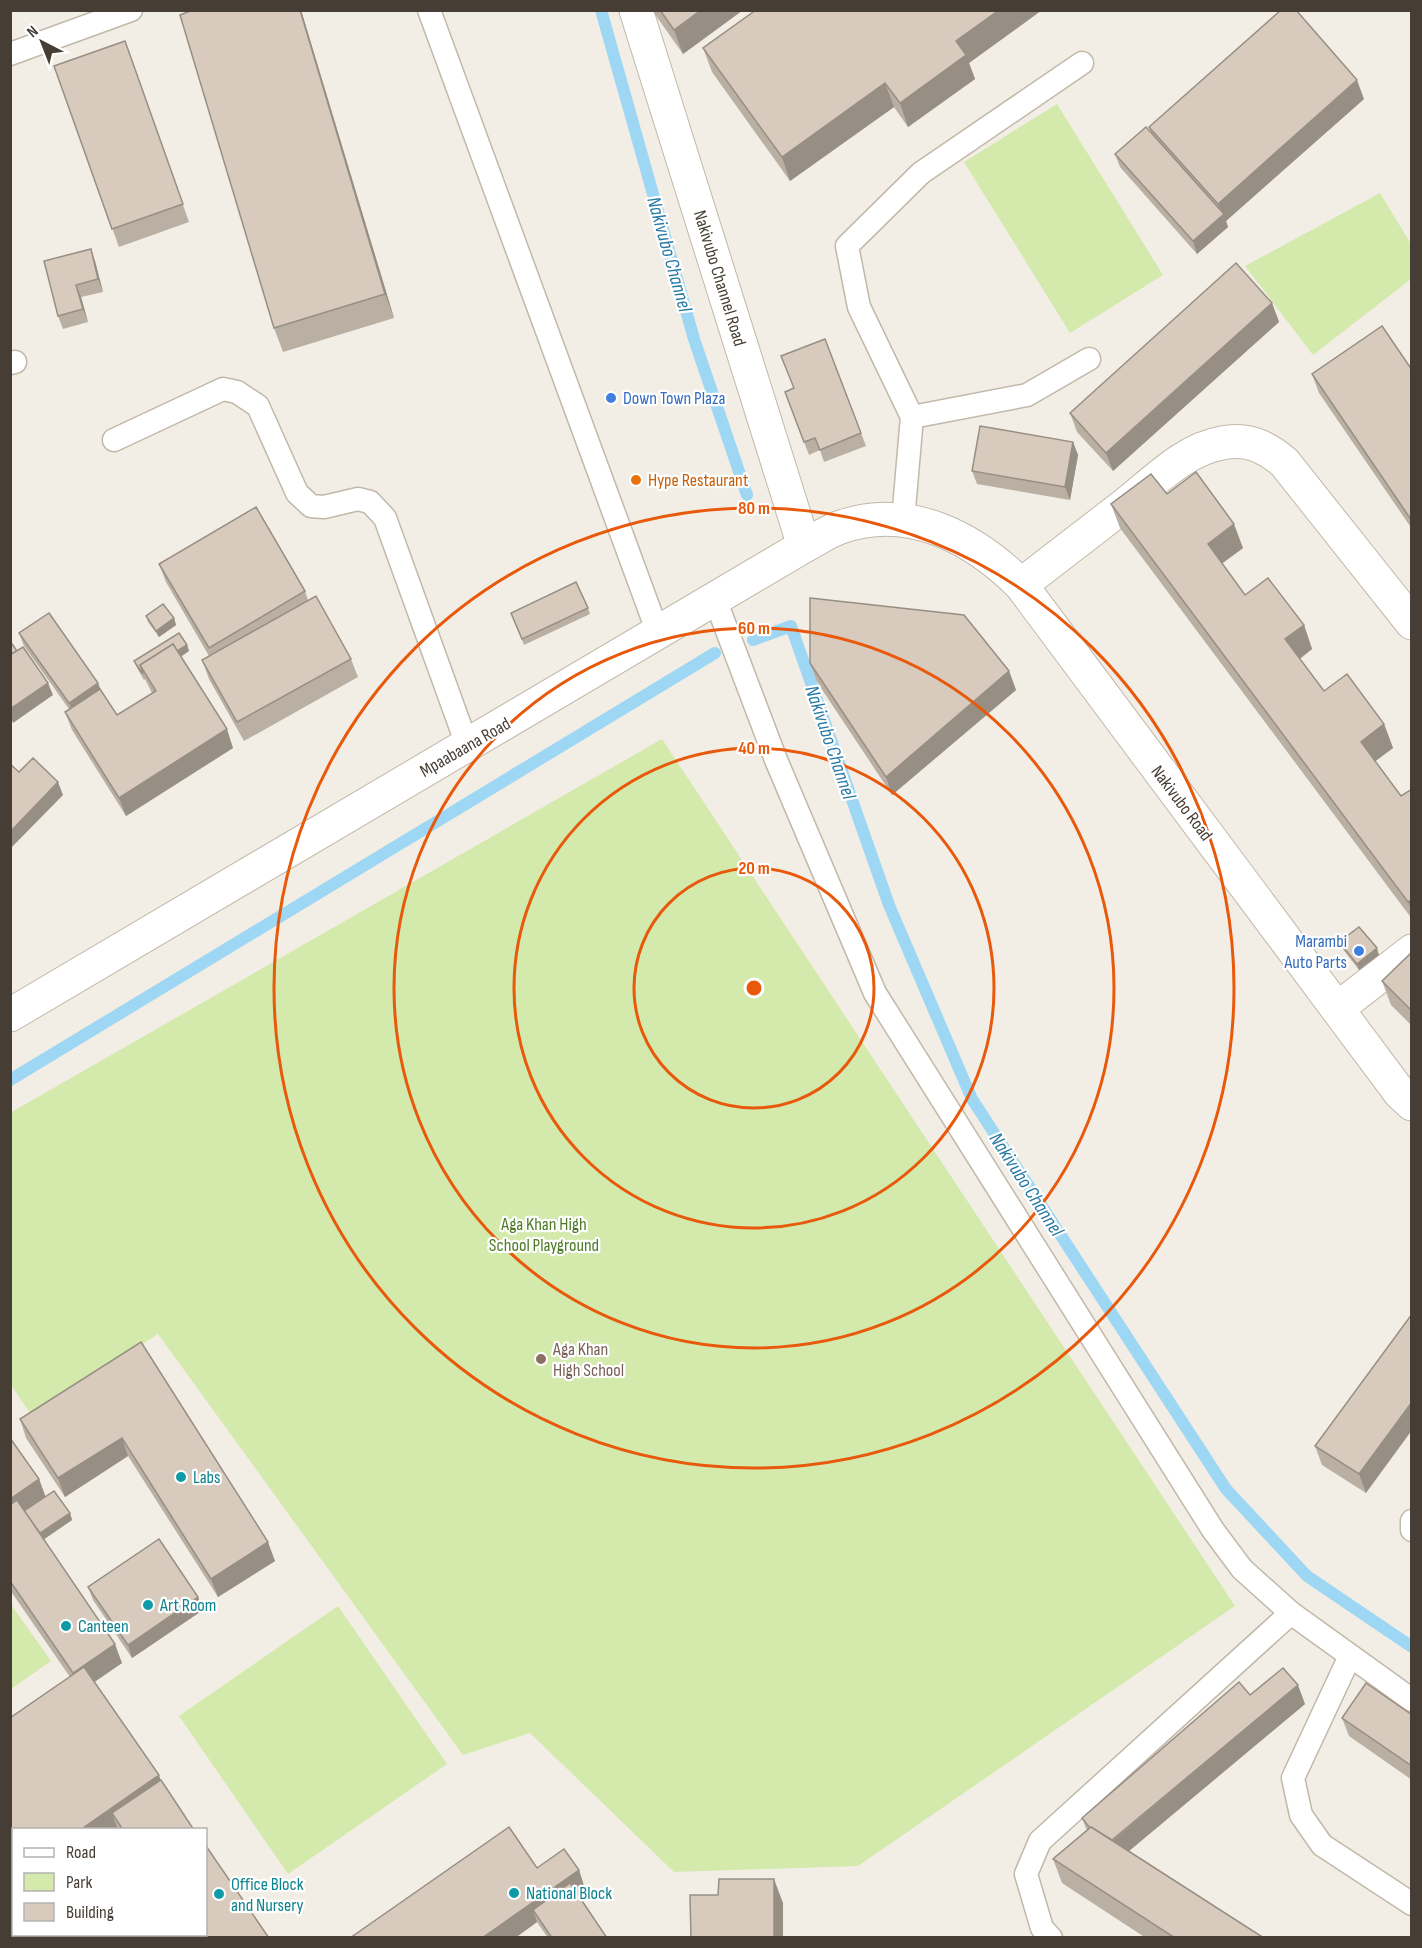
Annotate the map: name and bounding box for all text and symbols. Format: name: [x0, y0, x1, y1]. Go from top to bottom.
north arrow: [12, 12, 72, 72]
text: N: [23, 22, 42, 42]
water label: Nakivubo Channel: [641, 194, 697, 316]
street label: Nakivubo Channel Road: [689, 208, 750, 349]
place label: Down Town Plaza: [623, 388, 725, 409]
marker: Down Town Plaza: [604, 391, 618, 405]
place label: Hype Restaurant: [648, 470, 749, 491]
marker: Hype Restaurant: [629, 473, 643, 487]
text: 80 m: [738, 498, 770, 519]
text: 60 m: [738, 618, 770, 639]
water label: Nakivubo Channel: [799, 682, 861, 804]
street label: Mpaabaana Road: [416, 713, 514, 782]
text: 40 m: [738, 738, 770, 759]
street label: Nakivubo Road: [1147, 762, 1217, 845]
text: 20 m: [738, 858, 770, 879]
place label: Marambi Auto Parts: [1284, 931, 1347, 973]
marker: Marambi Auto Parts: [1352, 944, 1366, 958]
centre of rings: [744, 978, 764, 998]
water label: Nakivubo Channel: [984, 1128, 1069, 1242]
park label: Aga Khan High School Playground: [489, 1214, 599, 1256]
place label: Aga Khan High School: [552, 1339, 624, 1381]
marker: Aga Khan High School: [534, 1352, 548, 1366]
place label: Labs: [193, 1467, 221, 1488]
marker: Labs: [174, 1470, 188, 1484]
place label: Art Room: [159, 1595, 216, 1616]
marker: Art Room: [141, 1598, 155, 1612]
place label: Canteen: [78, 1616, 129, 1637]
marker: Canteen: [59, 1619, 73, 1633]
legend: [12, 1828, 207, 1936]
text: Road: [66, 1842, 96, 1863]
text: Park: [66, 1872, 92, 1893]
place label: Office Block and Nursery: [231, 1874, 304, 1916]
place label: National Block: [526, 1883, 612, 1904]
marker: National Block: [507, 1886, 521, 1900]
marker: Office Block and Nursery: [212, 1887, 226, 1901]
text: Building: [66, 1902, 114, 1923]

